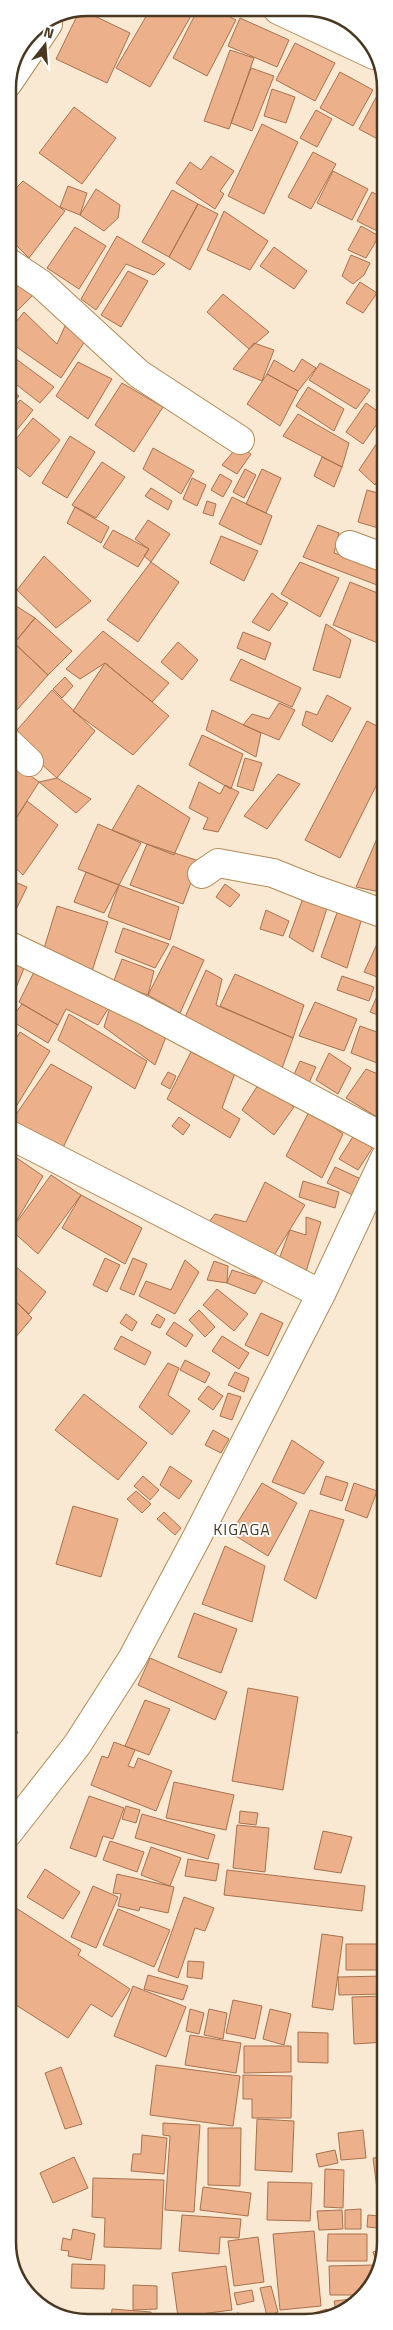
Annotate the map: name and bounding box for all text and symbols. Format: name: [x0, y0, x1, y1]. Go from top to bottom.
north arrow: [20, 20, 70, 70]
text: N: [41, 21, 57, 44]
district label: KIGAGA: [213, 1517, 271, 1541]

